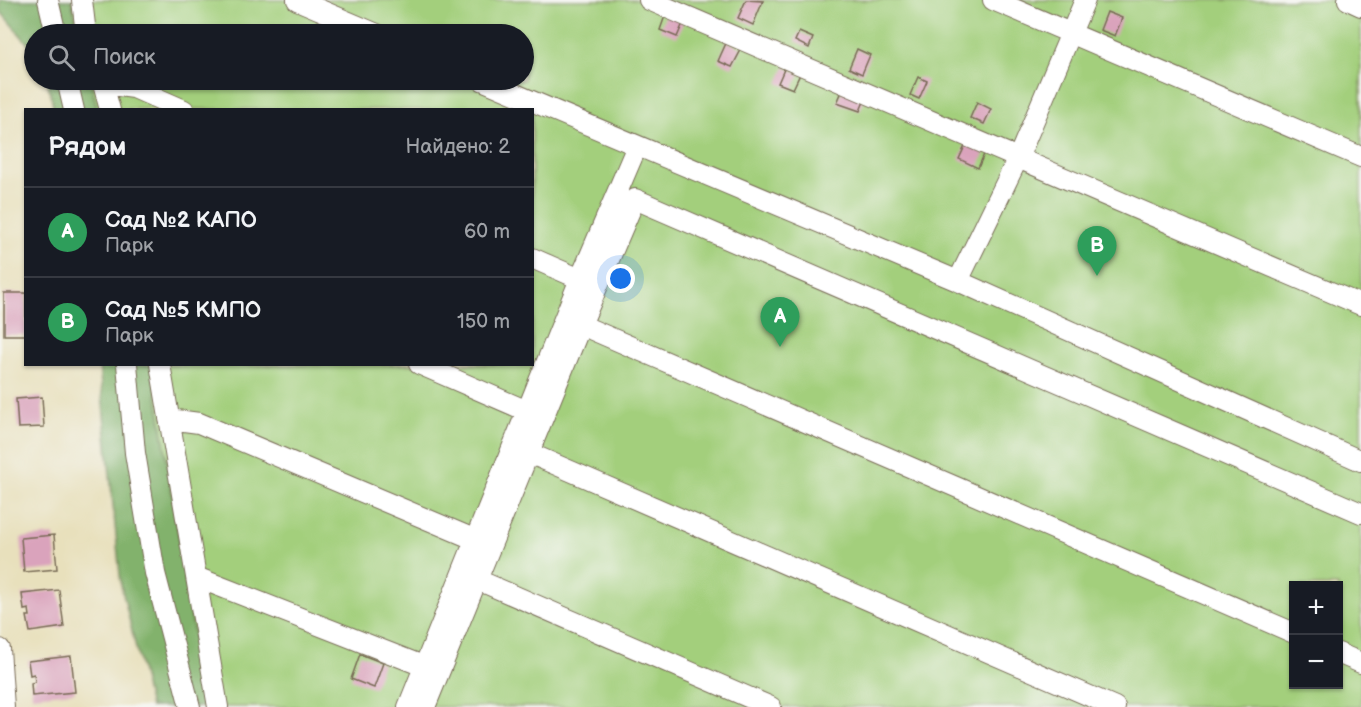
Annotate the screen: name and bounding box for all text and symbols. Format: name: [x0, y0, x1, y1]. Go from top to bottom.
search box: [24, 24, 534, 90]
icon: search: [45, 41, 78, 74]
text: Поиск: [93, 44, 156, 71]
text: Рядом: [48, 132, 126, 163]
text: Найдено: 2: [406, 135, 510, 159]
text: Сад №2 КАПО: [105, 207, 257, 234]
text: A: [61, 220, 74, 244]
text: 60 m: [464, 220, 510, 244]
pin: B: [1078, 226, 1116, 276]
text: Парк: [105, 234, 154, 258]
your location: [606, 264, 635, 293]
text: Сад №5 КМПО: [105, 297, 261, 324]
pin: A: [760, 298, 800, 347]
text: B: [60, 310, 75, 334]
text: 150 m: [457, 310, 510, 334]
text: Парк: [105, 324, 154, 348]
map controls: [1289, 581, 1343, 689]
button: +: [1289, 581, 1343, 635]
button: −: [1289, 635, 1343, 689]

